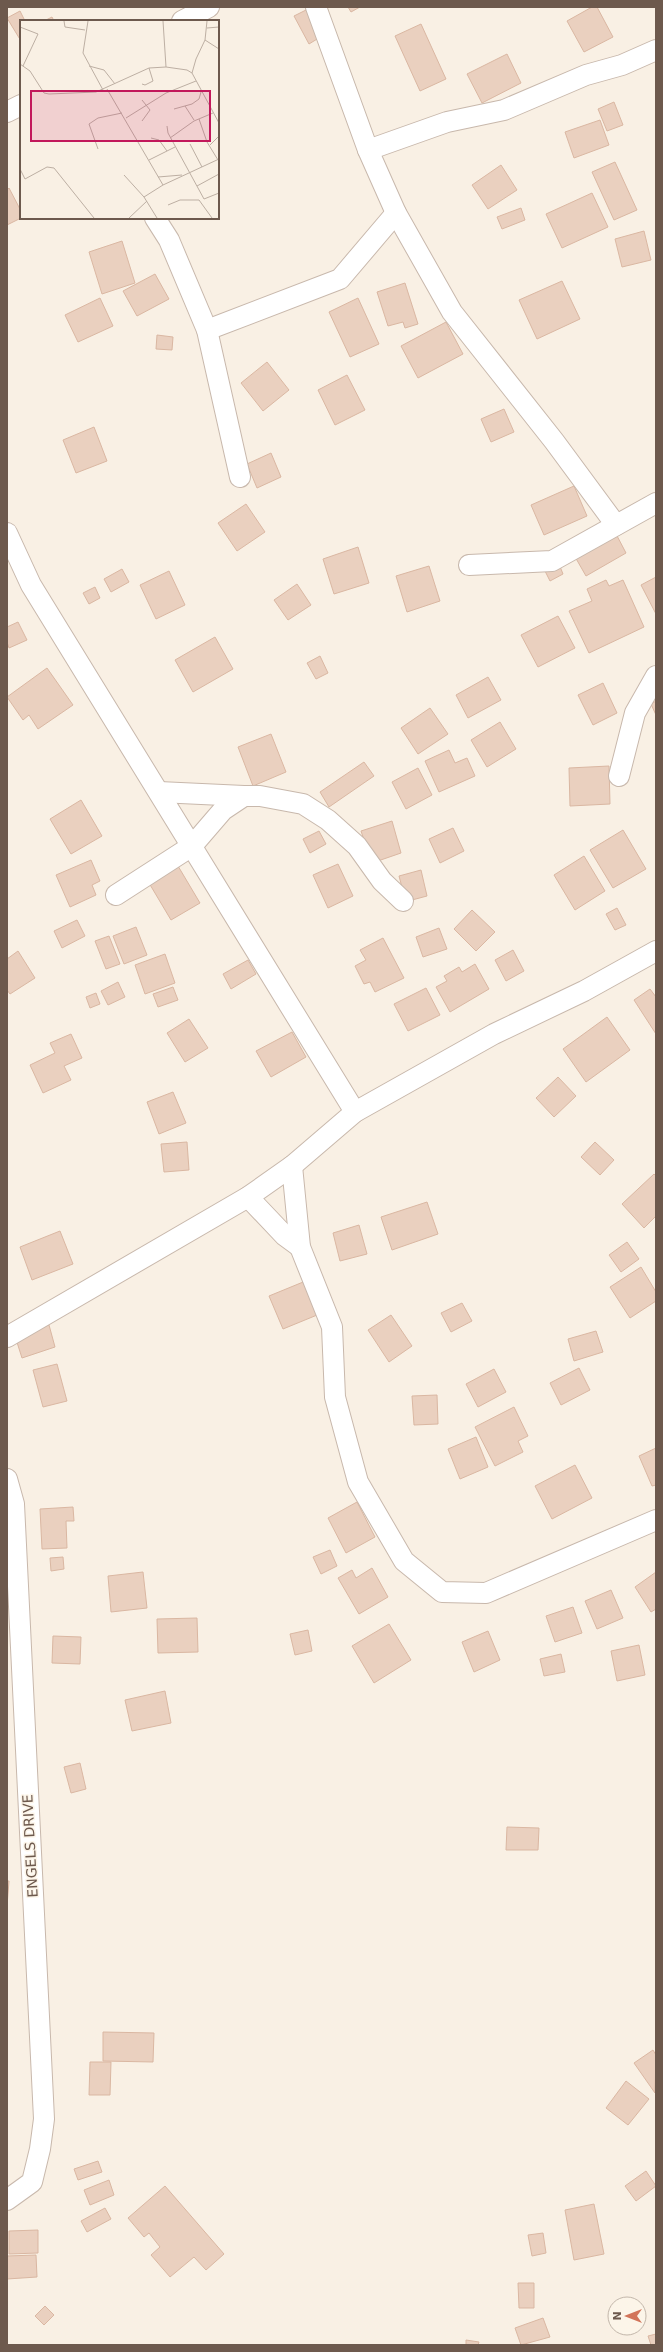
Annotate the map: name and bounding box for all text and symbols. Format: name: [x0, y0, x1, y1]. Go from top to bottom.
inset map: [20, 20, 219, 219]
street label: ENGELS DRIVE: [19, 1794, 41, 1898]
north arrow: [607, 2296, 647, 2336]
text: N: [611, 2311, 624, 2321]

